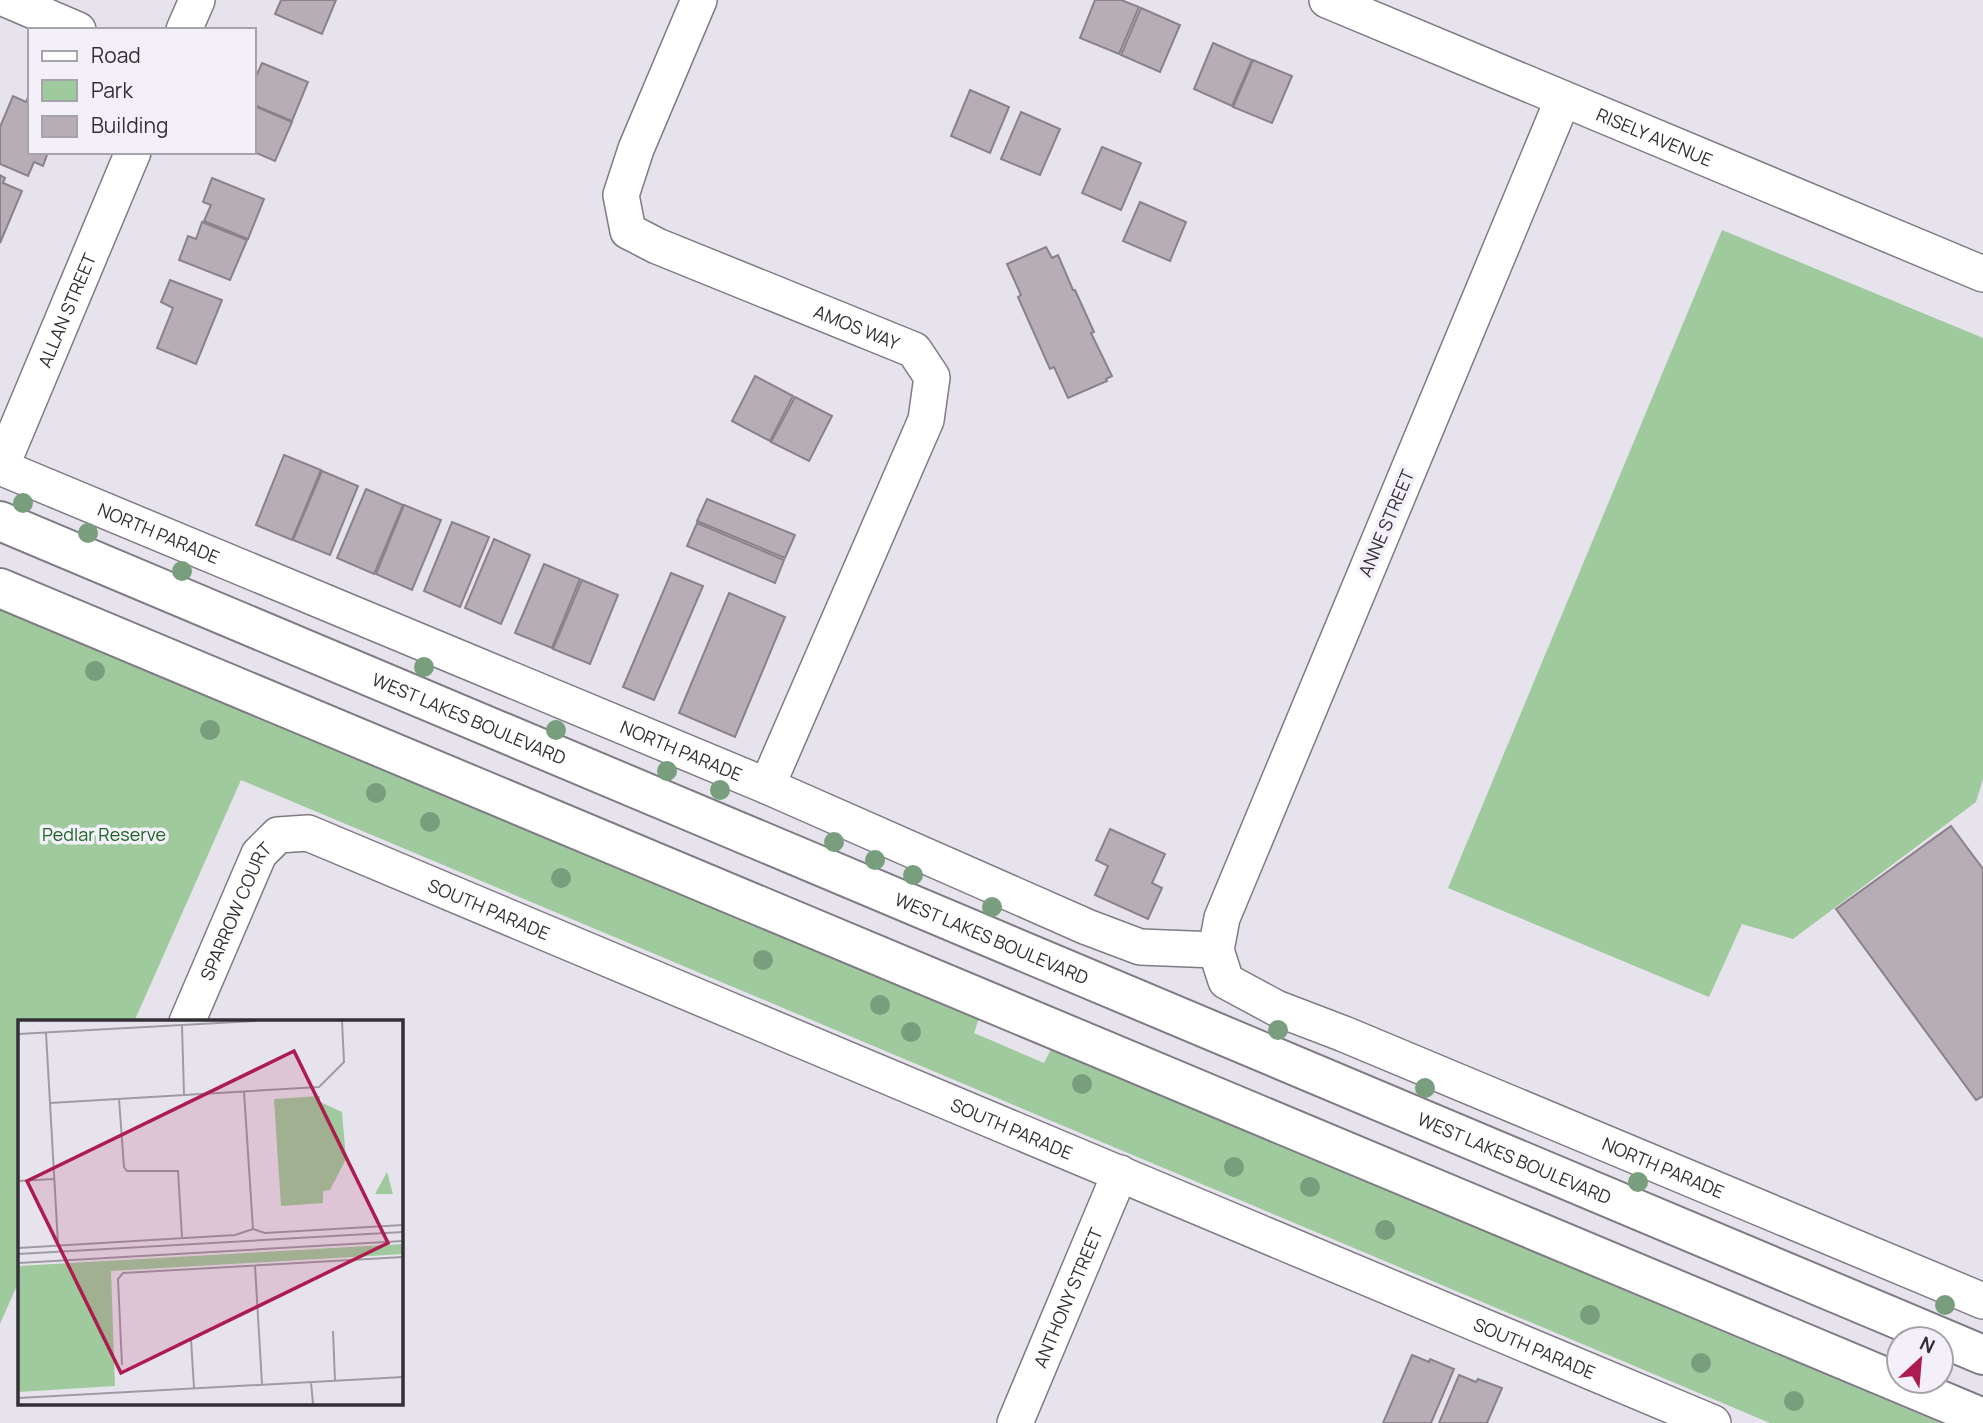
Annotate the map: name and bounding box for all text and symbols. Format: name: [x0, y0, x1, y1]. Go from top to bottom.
legend: [28, 28, 256, 154]
text: Road: [91, 41, 141, 69]
text: Park: [91, 76, 133, 104]
street label: RISELY AVENUE: [1593, 102, 1716, 172]
text: Building: [91, 111, 168, 139]
street label: ALLAN STREET: [32, 249, 101, 371]
street label: AMOS WAY: [810, 299, 904, 355]
street label: ANNE STREET: [1353, 465, 1419, 580]
street label: NORTH PARADE: [94, 497, 223, 569]
street label: WEST LAKES BOULEVARD: [369, 667, 570, 770]
street label: NORTH PARADE: [617, 714, 746, 786]
park label: Pedlar Reserve: [42, 822, 166, 846]
street label: SPARROW COURT: [194, 836, 277, 984]
street label: SOUTH PARADE: [424, 873, 554, 945]
street label: WEST LAKES BOULEVARD: [891, 887, 1092, 990]
inset map: [18, 1020, 402, 1406]
street label: SOUTH PARADE: [947, 1092, 1076, 1165]
street label: WEST LAKES BOULEVARD: [1414, 1107, 1615, 1209]
street label: NORTH PARADE: [1599, 1131, 1728, 1204]
street label: ANTHONY STREET: [1028, 1224, 1108, 1371]
street label: SOUTH PARADE: [1470, 1312, 1599, 1384]
north arrow: [1885, 1325, 1955, 1395]
text: N: [1916, 1330, 1939, 1359]

